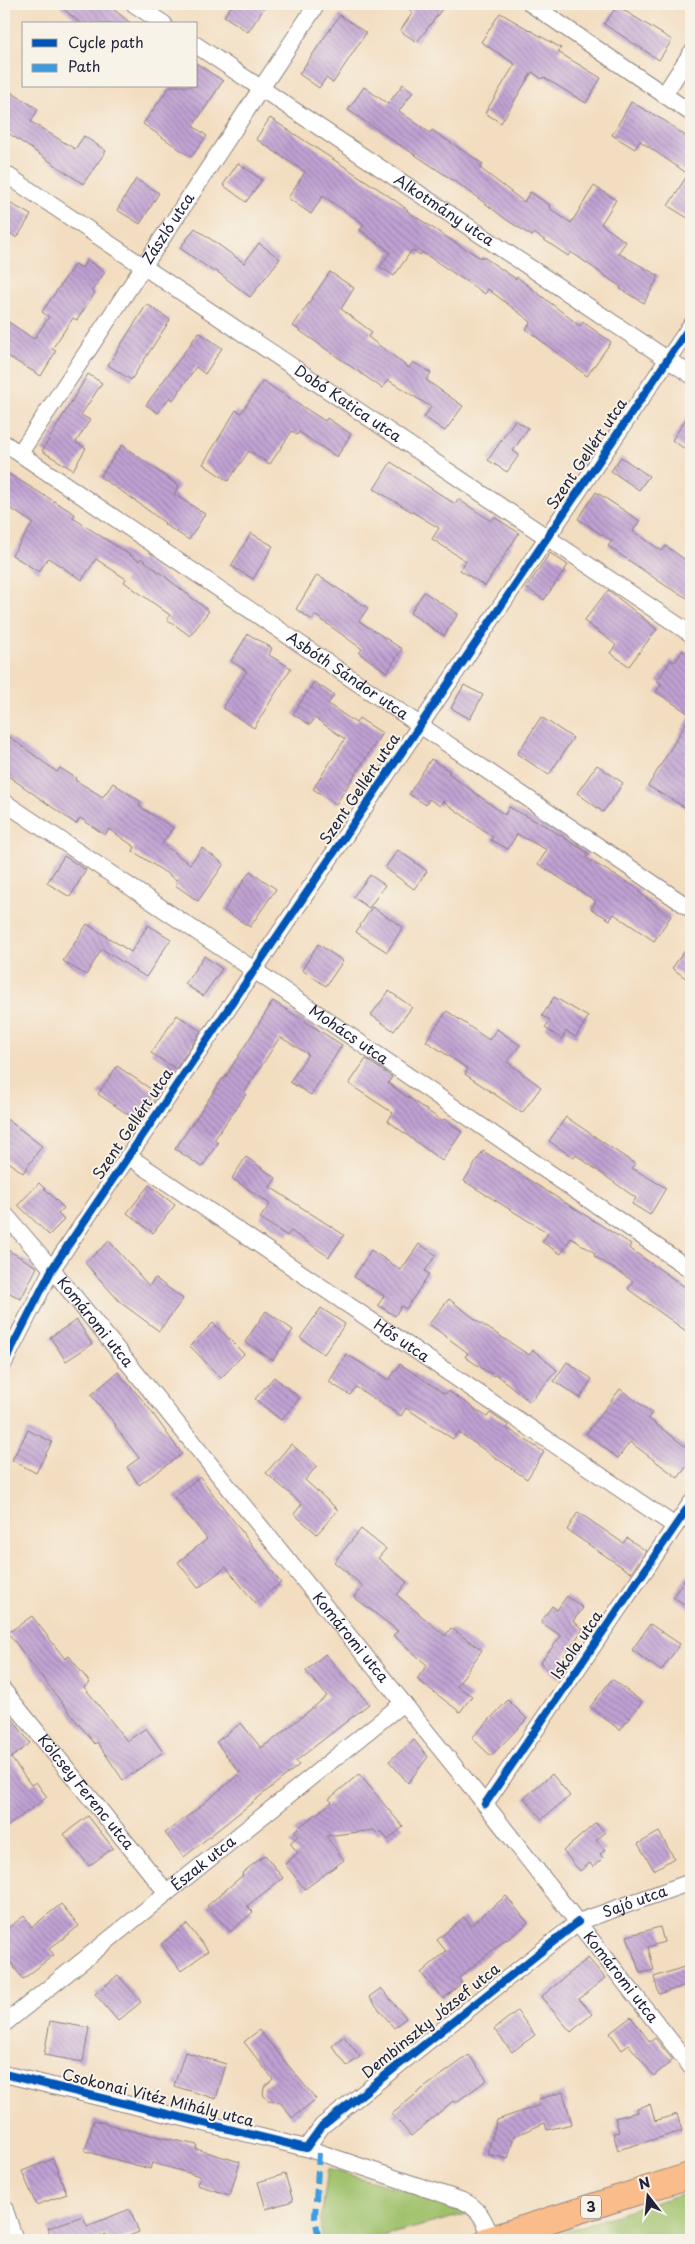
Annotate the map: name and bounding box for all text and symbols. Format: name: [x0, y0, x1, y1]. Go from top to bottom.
legend: [22, 22, 198, 88]
text: Cycle path: [68, 30, 144, 53]
text: Path: [68, 54, 100, 77]
street label: Alkotmány utca: [390, 167, 500, 251]
street label: Zászló utca: [135, 187, 200, 268]
street label: Dobó Katica utca: [290, 358, 407, 447]
street label: Szent Gellért utca: [540, 392, 632, 513]
street label: Asbóth Sándor utca: [283, 625, 414, 725]
street label: Szent Gellért utca: [313, 727, 405, 848]
street label: Mohács utca: [305, 998, 394, 1070]
street label: Szent Gellért utca: [86, 1062, 178, 1183]
street label: Komáromi utca: [52, 1271, 140, 1372]
street label: Hős utca: [370, 1312, 435, 1367]
street label: Komáromi utca: [308, 1586, 396, 1687]
street label: Iskola utca: [544, 1605, 608, 1683]
street label: Kölcsey Ferenc utca: [33, 1728, 141, 1855]
street label: Észak utca: [165, 1829, 240, 1896]
street label: Sajó utca: [599, 1878, 670, 1922]
street label: Komáromi utca: [579, 1926, 665, 2027]
street label: Dembinszky József utca: [356, 1956, 505, 2083]
street label: Csokonai Vitéz Mihály utca: [60, 2062, 257, 2132]
text: N: [636, 2171, 653, 2195]
north arrow: [622, 2172, 672, 2222]
road number: 3: [581, 2196, 601, 2218]

